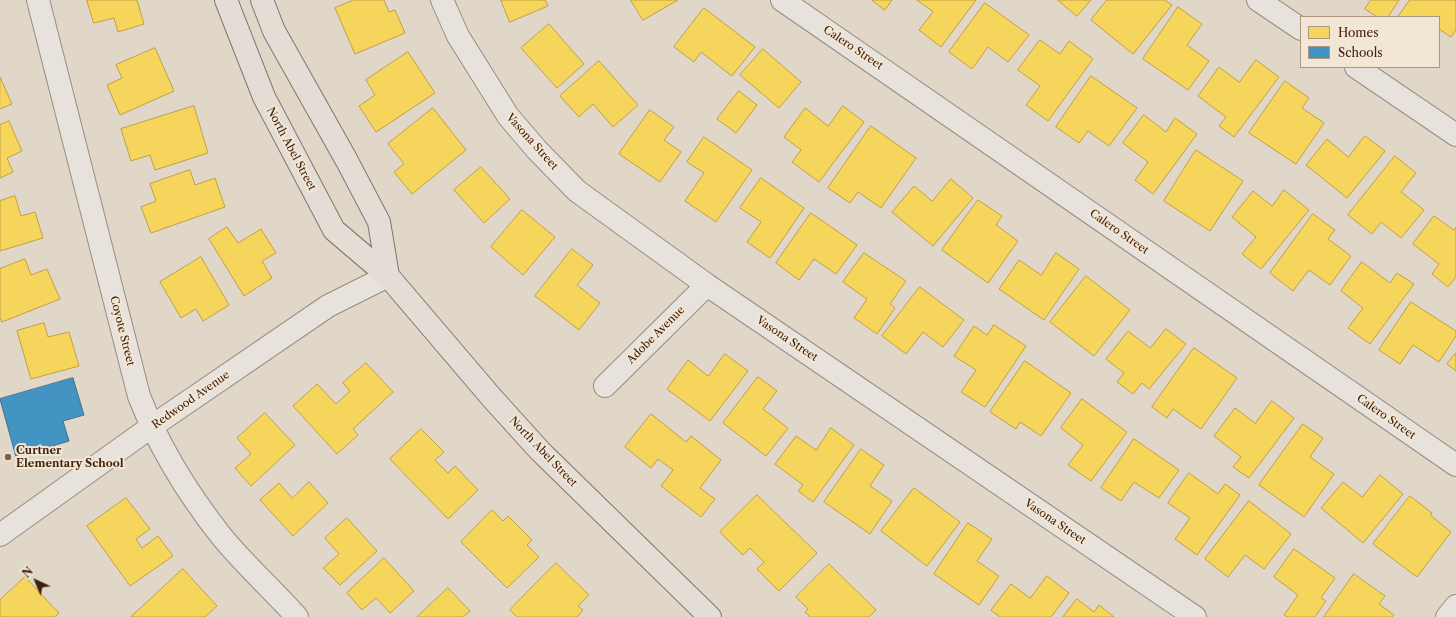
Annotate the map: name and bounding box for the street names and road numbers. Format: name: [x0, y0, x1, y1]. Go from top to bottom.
street label: Calero Street: [821, 23, 885, 73]
street label: North Abel Street: [264, 105, 318, 193]
street label: Vasona Street: [503, 111, 561, 173]
street label: Calero Street: [1087, 207, 1151, 257]
street label: Coyote Street: [107, 295, 137, 367]
street label: Adobe Avenue: [624, 303, 688, 367]
street label: Vasona Street: [754, 314, 820, 364]
street label: Redwood Avenue: [150, 368, 232, 432]
street label: Calero Street: [1354, 392, 1418, 442]
street label: North Abel Street: [506, 414, 580, 490]
street label: Vasona Street: [1022, 497, 1088, 547]

